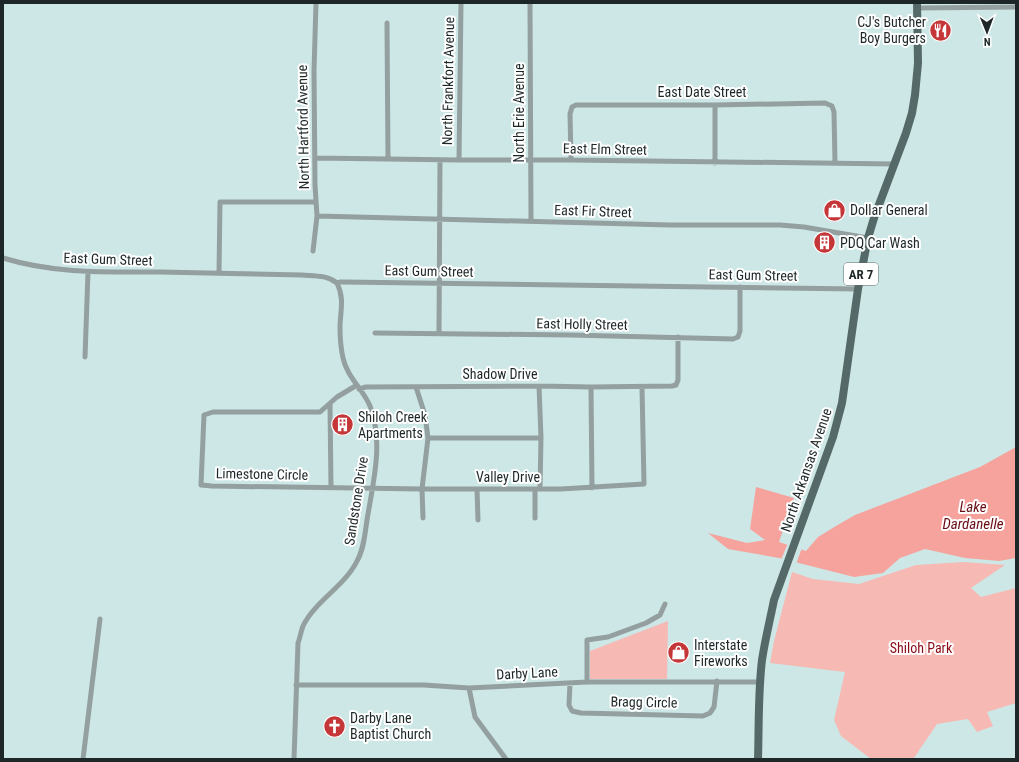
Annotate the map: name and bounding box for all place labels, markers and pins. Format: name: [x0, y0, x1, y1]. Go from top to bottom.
place label: CJ's Butcher Boy Burgers: [857, 14, 926, 46]
restaurant icon: CJ's Butcher Boy Burgers: [928, 17, 954, 43]
shop icon: Dollar General: [822, 197, 848, 223]
place label: Dollar General: [850, 202, 928, 218]
building icon: PDQ Car Wash: [812, 230, 838, 256]
place label: PDQ Car Wash: [840, 235, 920, 251]
place label: Shiloh Creek Apartments: [358, 409, 428, 441]
building icon: Shiloh Creek Apartments: [330, 412, 356, 438]
place label: Interstate Fireworks: [694, 637, 748, 669]
shop icon: Interstate Fireworks: [666, 640, 692, 666]
place label: Darby Lane Baptist Church: [350, 710, 431, 742]
church icon: Darby Lane Baptist Church: [321, 713, 347, 739]

